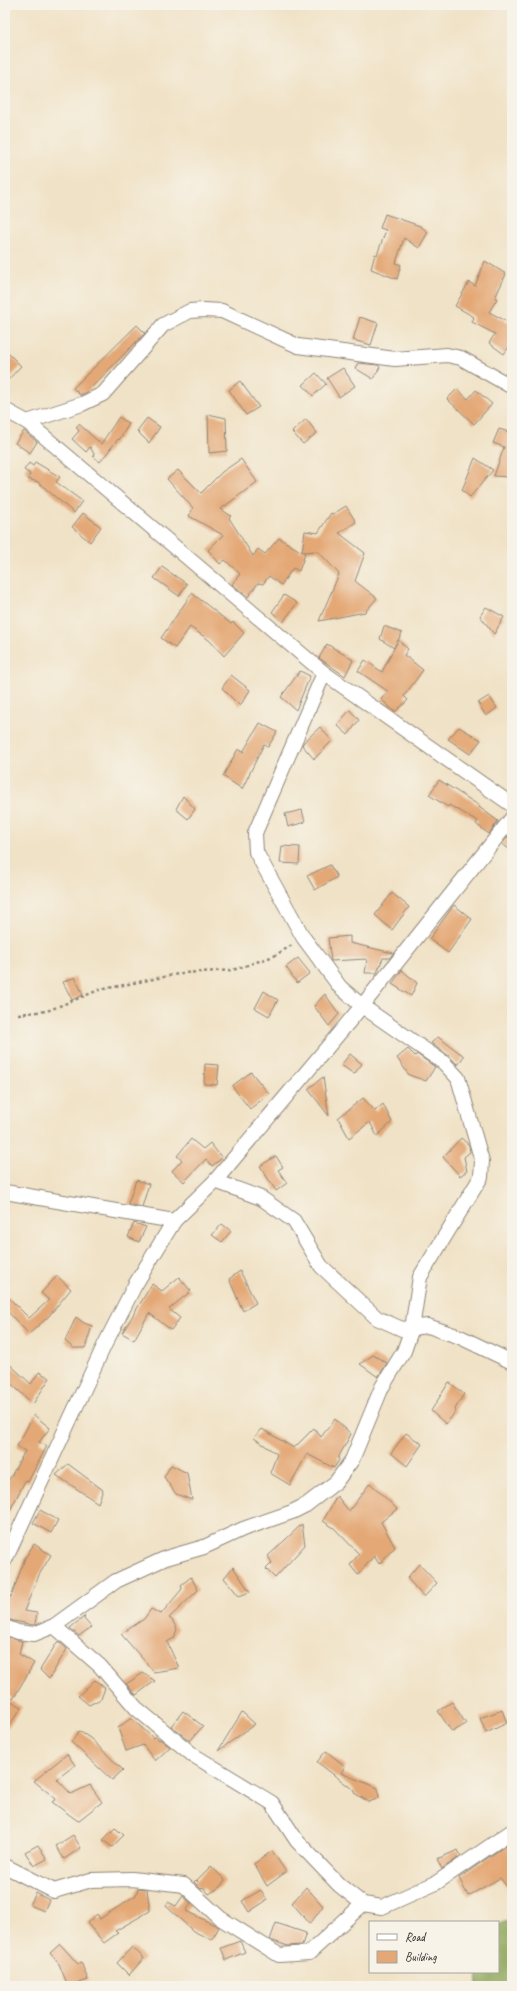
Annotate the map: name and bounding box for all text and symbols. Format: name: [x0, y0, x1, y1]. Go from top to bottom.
legend: [369, 1921, 499, 1973]
text: Road: [405, 1929, 427, 1945]
text: Building: [405, 1949, 437, 1965]

